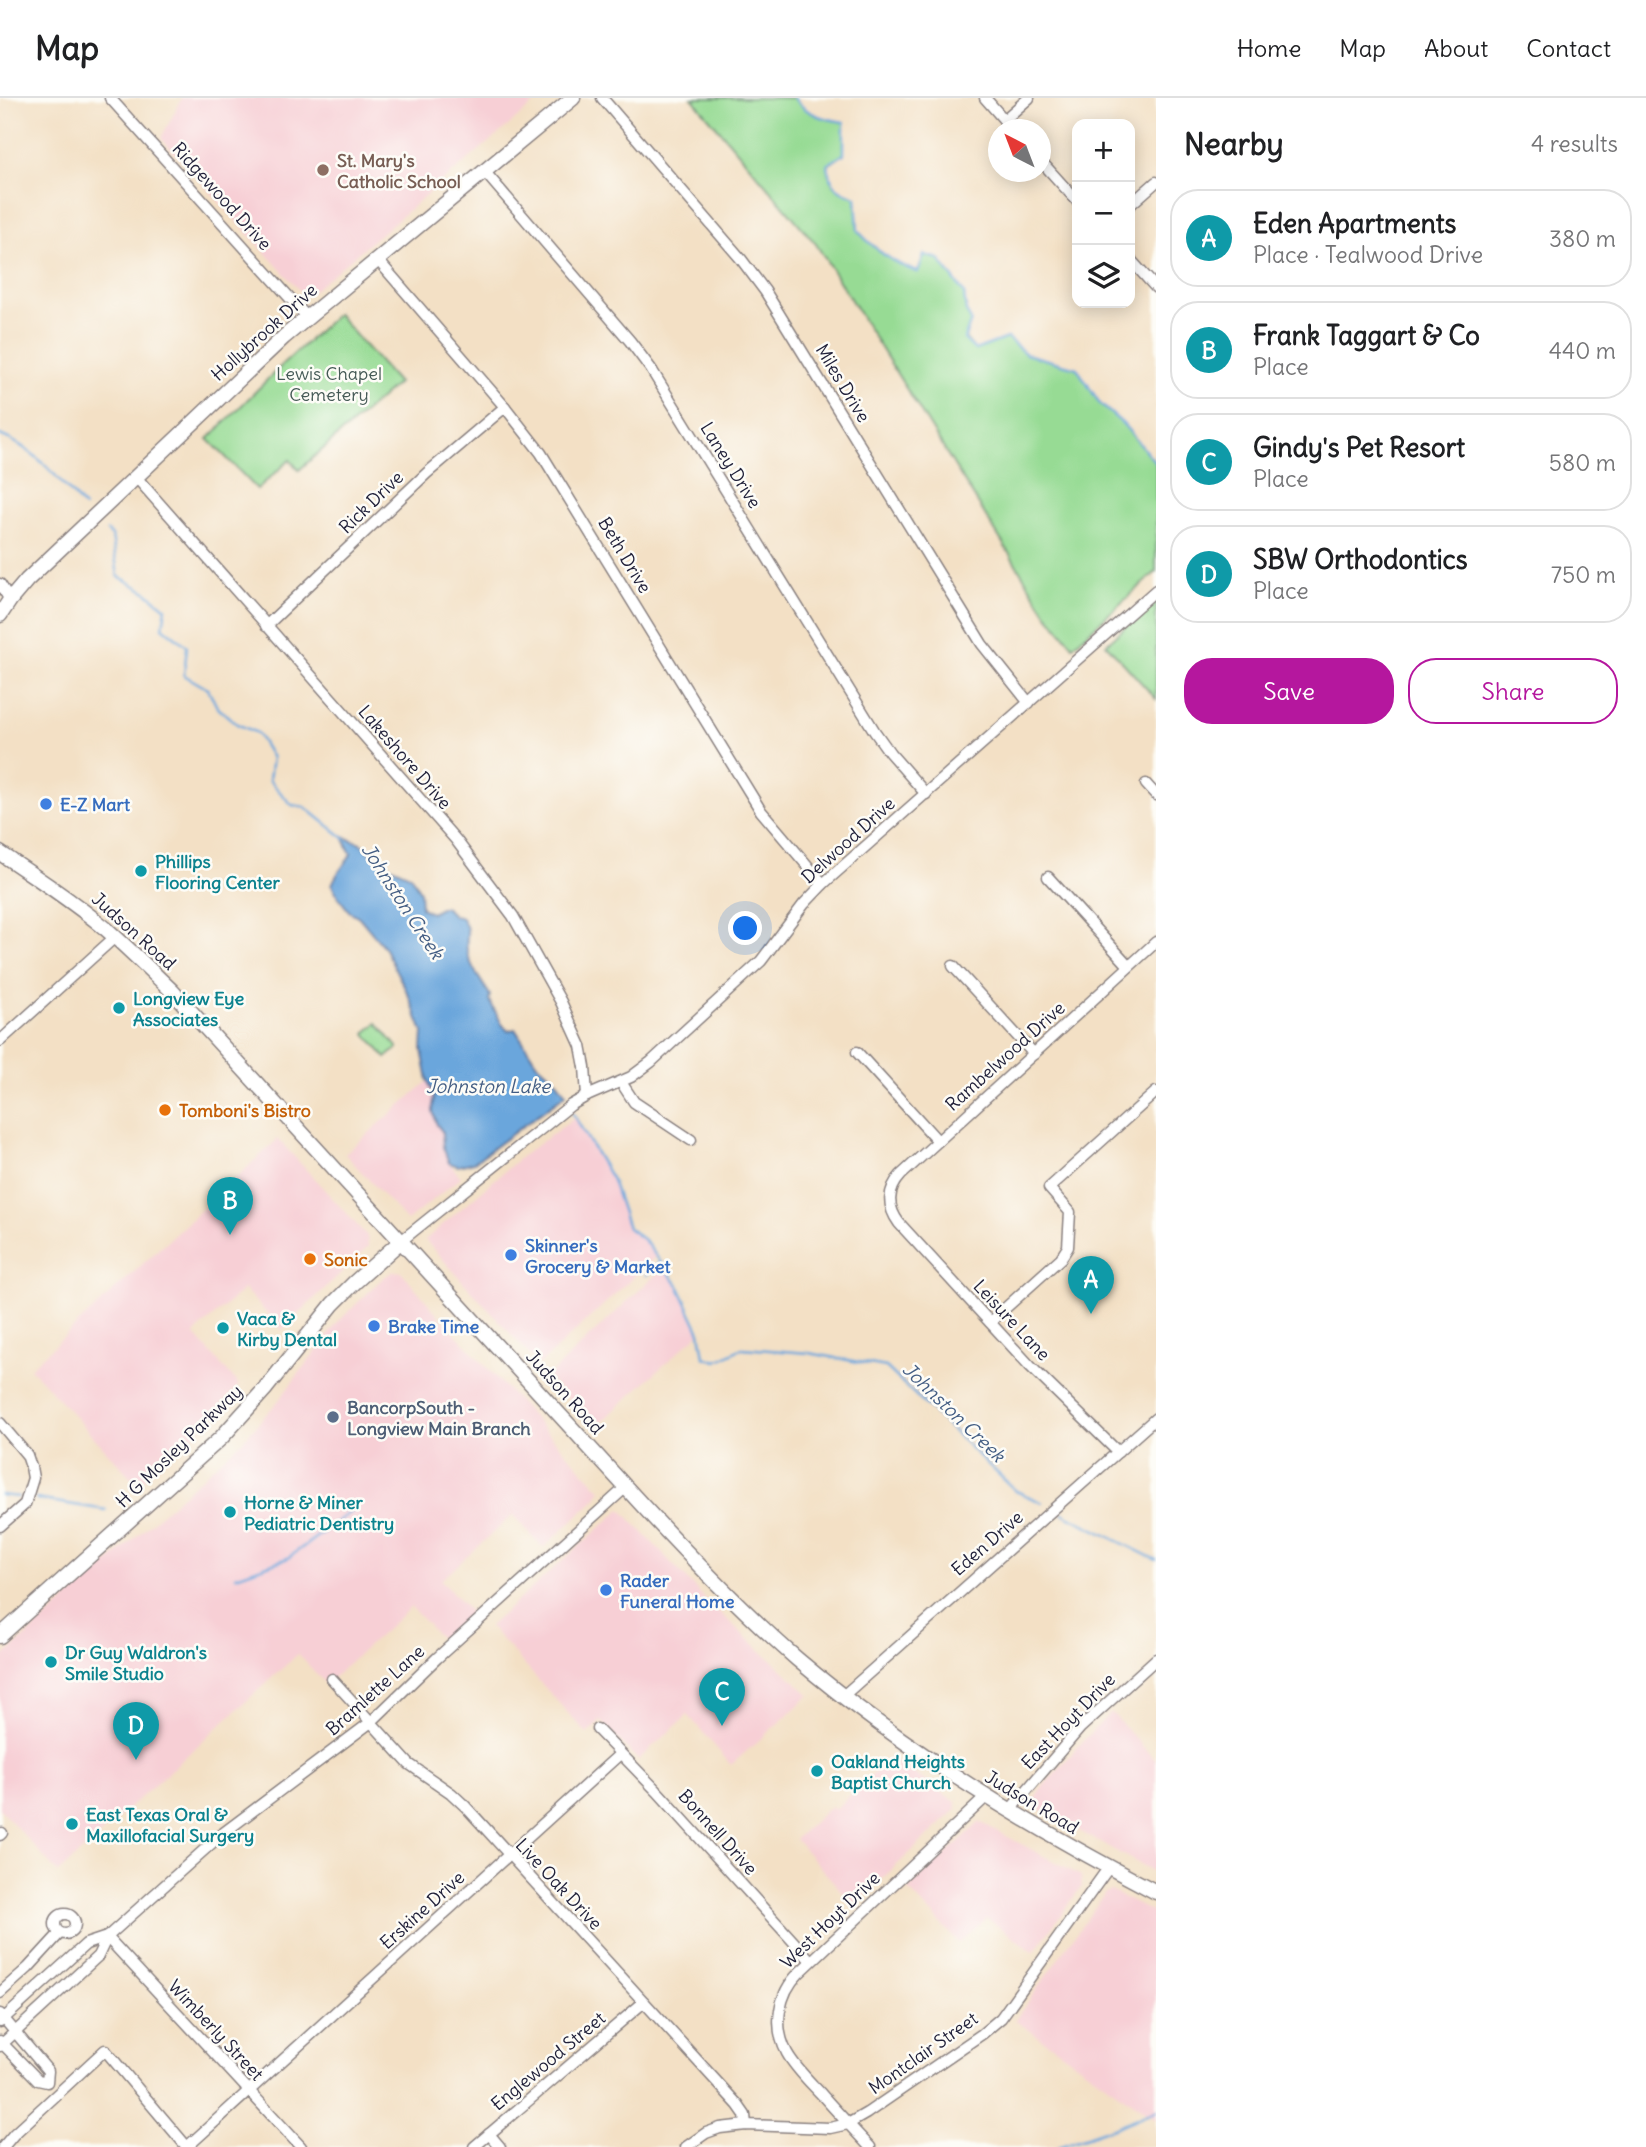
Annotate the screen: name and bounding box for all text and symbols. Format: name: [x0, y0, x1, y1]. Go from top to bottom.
text: Map: [35, 27, 99, 69]
text: Home: [1237, 33, 1301, 63]
text: Map: [1339, 33, 1386, 63]
text: About: [1424, 33, 1488, 63]
text: Contact: [1526, 33, 1611, 63]
north arrow: [988, 119, 1051, 182]
map controls: [1072, 119, 1135, 308]
button: +: [1072, 119, 1135, 182]
text: Nearby: [1184, 125, 1284, 163]
text: 4 results: [1531, 129, 1618, 158]
street label: Ridgewood Drive: [167, 137, 277, 255]
place label: St. Mary's Catholic School: [337, 149, 461, 193]
marker: St. Mary's Catholic School: [315, 162, 331, 178]
button: −: [1072, 182, 1135, 245]
text: Eden Apartments: [1253, 207, 1456, 240]
text: A: [1202, 224, 1216, 253]
text: 380 m: [1549, 224, 1616, 253]
text: Place · Tealwood Drive: [1253, 240, 1483, 269]
button: layers: [1072, 245, 1135, 308]
street label: Hollybrook Drive: [206, 278, 322, 386]
text: Frank Taggart & Co: [1253, 319, 1480, 352]
text: B: [1201, 336, 1217, 365]
text: 440 m: [1549, 336, 1616, 365]
street label: Miles Drive: [811, 340, 875, 426]
text: Place: [1253, 352, 1309, 381]
park label: Lewis Chapel Cemetery: [276, 362, 382, 406]
street label: Laney Drive: [696, 418, 766, 512]
text: Gindy's Pet Resort: [1253, 431, 1465, 464]
text: C: [1201, 448, 1217, 477]
text: 580 m: [1549, 448, 1616, 477]
text: Place: [1253, 464, 1309, 493]
street label: Rick Drive: [334, 466, 408, 538]
street label: Beth Drive: [593, 513, 657, 597]
text: SBW Orthodontics: [1253, 543, 1468, 576]
text: D: [1201, 560, 1217, 589]
text: 750 m: [1551, 560, 1616, 589]
text: Place: [1253, 576, 1309, 605]
button: Save: [1184, 658, 1394, 724]
button: Share: [1408, 658, 1618, 724]
street label: Lakeshore Drive: [353, 700, 457, 814]
street label: Delwood Drive: [796, 792, 900, 888]
place label: E-Z Mart: [60, 793, 131, 816]
marker: E-Z Mart: [38, 796, 54, 812]
water label: Johnston Creek: [357, 839, 450, 965]
place label: Phillips Flooring Center: [155, 850, 280, 894]
marker: Phillips Flooring Center: [133, 863, 149, 879]
street label: Judson Road: [87, 887, 181, 975]
your location: [728, 911, 762, 945]
place label: Longview Eye Associates: [133, 987, 245, 1031]
street label: Rambelwood Drive: [940, 996, 1070, 1116]
marker: Longview Eye Associates: [111, 1000, 127, 1016]
water label: Johnston Lake: [426, 1074, 552, 1098]
place label: Tomboni's Bistro: [179, 1099, 311, 1122]
marker: Tomboni's Bistro: [157, 1102, 173, 1118]
pin: B: [207, 1177, 253, 1235]
place label: Skinner's Grocery & Market: [525, 1234, 672, 1278]
marker: Skinner's Grocery & Market: [503, 1247, 519, 1263]
place label: Sonic: [324, 1248, 368, 1271]
marker: Sonic: [302, 1251, 318, 1267]
pin: A: [1068, 1256, 1114, 1314]
street label: Leisure Lane: [969, 1275, 1055, 1365]
place label: Vaca & Kirby Dental: [237, 1307, 337, 1351]
place label: Brake Time: [388, 1315, 479, 1338]
marker: Brake Time: [366, 1318, 382, 1334]
marker: Vaca & Kirby Dental: [215, 1320, 231, 1336]
street label: Judson Road: [521, 1345, 609, 1439]
water label: Johnston Creek: [898, 1357, 1011, 1468]
street label: H G Mosley Parkway: [111, 1380, 247, 1512]
place label: BancorpSouth - Longview Main Branch: [347, 1396, 531, 1440]
marker: BancorpSouth - Longview Main Branch: [325, 1409, 341, 1425]
place label: Horne & Miner Pediatric Dentistry: [244, 1491, 394, 1535]
marker: Horne & Miner Pediatric Dentistry: [222, 1504, 238, 1520]
street label: Eden Drive: [946, 1506, 1028, 1580]
place label: Rader Funeral Home: [620, 1569, 735, 1613]
marker: Rader Funeral Home: [598, 1582, 614, 1598]
street label: Bramlette Lane: [321, 1640, 429, 1740]
place label: Dr Guy Waldron's Smile Studio: [65, 1641, 207, 1685]
marker: Dr Guy Waldron's Smile Studio: [43, 1654, 59, 1670]
pin: C: [699, 1668, 745, 1726]
street label: East Hoyt Drive: [1016, 1668, 1120, 1774]
pin: D: [113, 1702, 159, 1760]
place label: Oakland Heights Baptist Church: [831, 1750, 965, 1794]
marker: Oakland Heights Baptist Church: [809, 1763, 825, 1779]
street label: Judson Road: [981, 1765, 1083, 1839]
street label: Bonnell Drive: [674, 1784, 762, 1880]
place label: East Texas Oral & Maxillofacial Surgery: [86, 1803, 254, 1847]
marker: East Texas Oral & Maxillofacial Surgery: [64, 1816, 80, 1832]
street label: Live Oak Drive: [511, 1833, 607, 1935]
street label: Erskine Drive: [375, 1866, 469, 1954]
street label: West Hoyt Drive: [775, 1867, 885, 1973]
street label: Wimberly Street: [163, 1975, 269, 2085]
street label: Englewood Street: [486, 2007, 610, 2115]
street label: Montclair Street: [864, 2007, 982, 2099]

